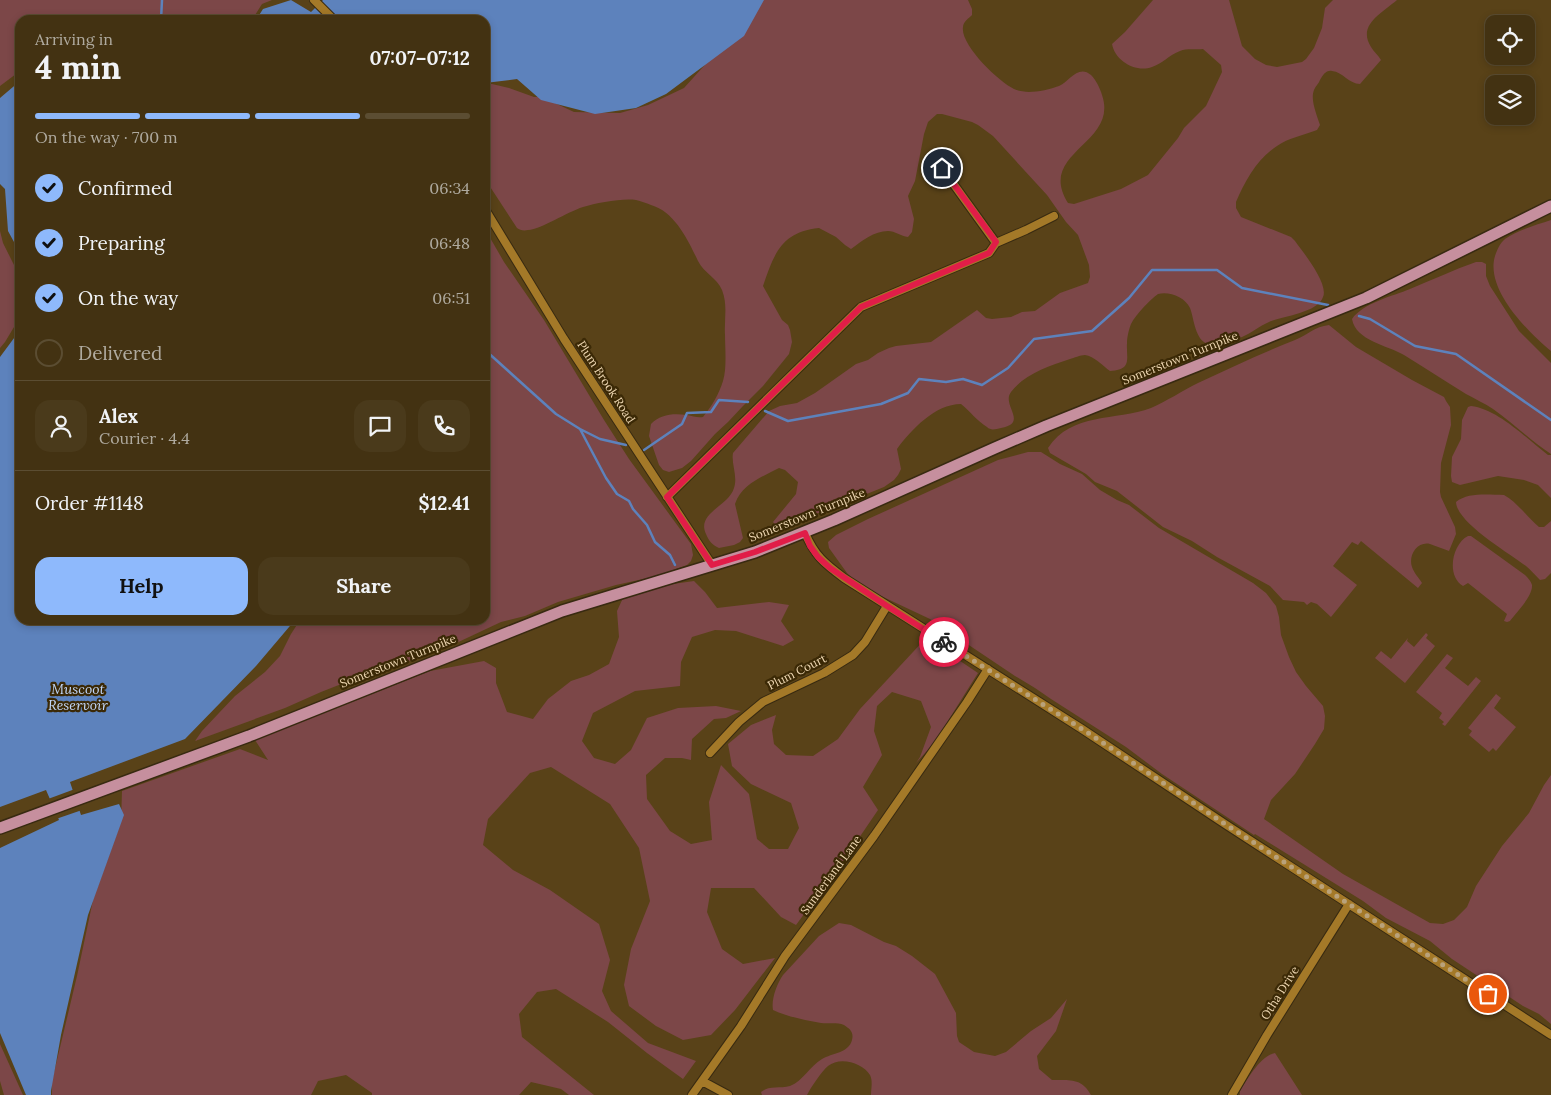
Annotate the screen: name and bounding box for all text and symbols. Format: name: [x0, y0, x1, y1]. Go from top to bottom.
map controls: [1485, 15, 1535, 125]
button: locate: [1485, 15, 1535, 65]
text: Arriving in: [35, 29, 113, 49]
text: 07:07–07:12: [369, 46, 470, 70]
text: 4 min: [35, 47, 121, 88]
button: layers: [1485, 75, 1535, 125]
text: On the way · 700 m: [35, 127, 178, 147]
pin: [921, 147, 963, 189]
icon: home: [928, 154, 956, 182]
icon: check: [35, 174, 63, 202]
text: Confirmed: [78, 176, 173, 200]
text: 06:34: [429, 178, 470, 198]
icon: check: [35, 229, 63, 257]
text: Preparing: [78, 231, 165, 255]
text: 06:48: [429, 233, 470, 253]
icon: check: [35, 284, 63, 312]
text: On the way: [78, 286, 178, 310]
text: 06:51: [432, 288, 470, 308]
street label: Somerstown Turnpike: [1120, 327, 1241, 388]
street label: Plum Brook Road: [574, 338, 639, 426]
text: Delivered: [78, 341, 162, 365]
button: person: [35, 400, 87, 452]
button: chat: [354, 400, 406, 452]
button: phone: [418, 400, 470, 452]
text: Alex: [99, 404, 138, 428]
text: Courier · 4.4: [99, 428, 190, 448]
street label: Somerstown Turnpike: [747, 484, 868, 545]
text: Order #1148: [35, 491, 144, 515]
text: $12.41: [418, 491, 470, 515]
button: Help: [35, 557, 248, 615]
button: Share: [258, 557, 470, 615]
courier: [919, 617, 969, 667]
icon: bike: [930, 628, 958, 656]
street label: Somerstown Turnpike: [338, 630, 459, 691]
street label: Plum Court: [765, 650, 829, 693]
water label: Muscoot Reservoir: [48, 680, 109, 714]
street label: Sunderland Lane: [797, 832, 865, 917]
street label: Otha Drive: [1257, 963, 1302, 1022]
pin: [1467, 973, 1509, 1015]
icon: bag: [1474, 980, 1502, 1008]

